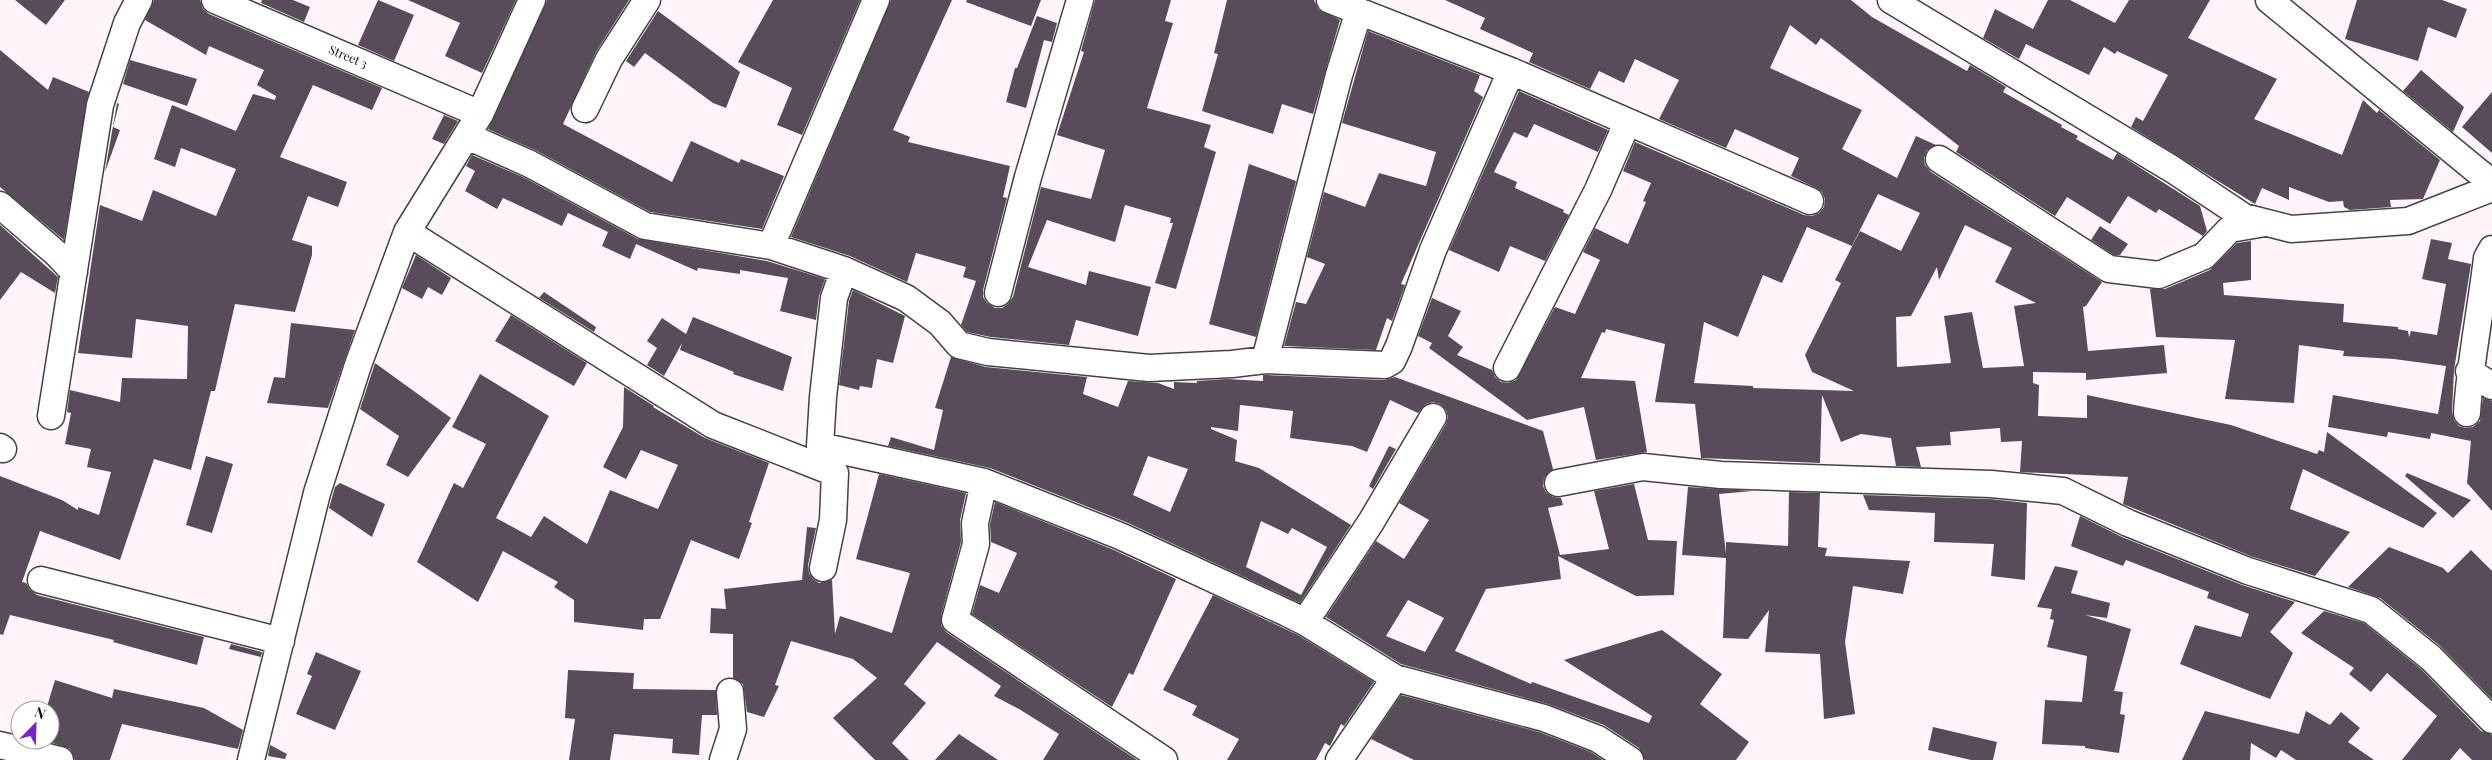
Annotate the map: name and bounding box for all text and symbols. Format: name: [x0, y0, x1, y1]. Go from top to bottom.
street label: Street 3: [327, 41, 370, 71]
north arrow: [10, 700, 60, 750]
text: N: [32, 702, 49, 723]

